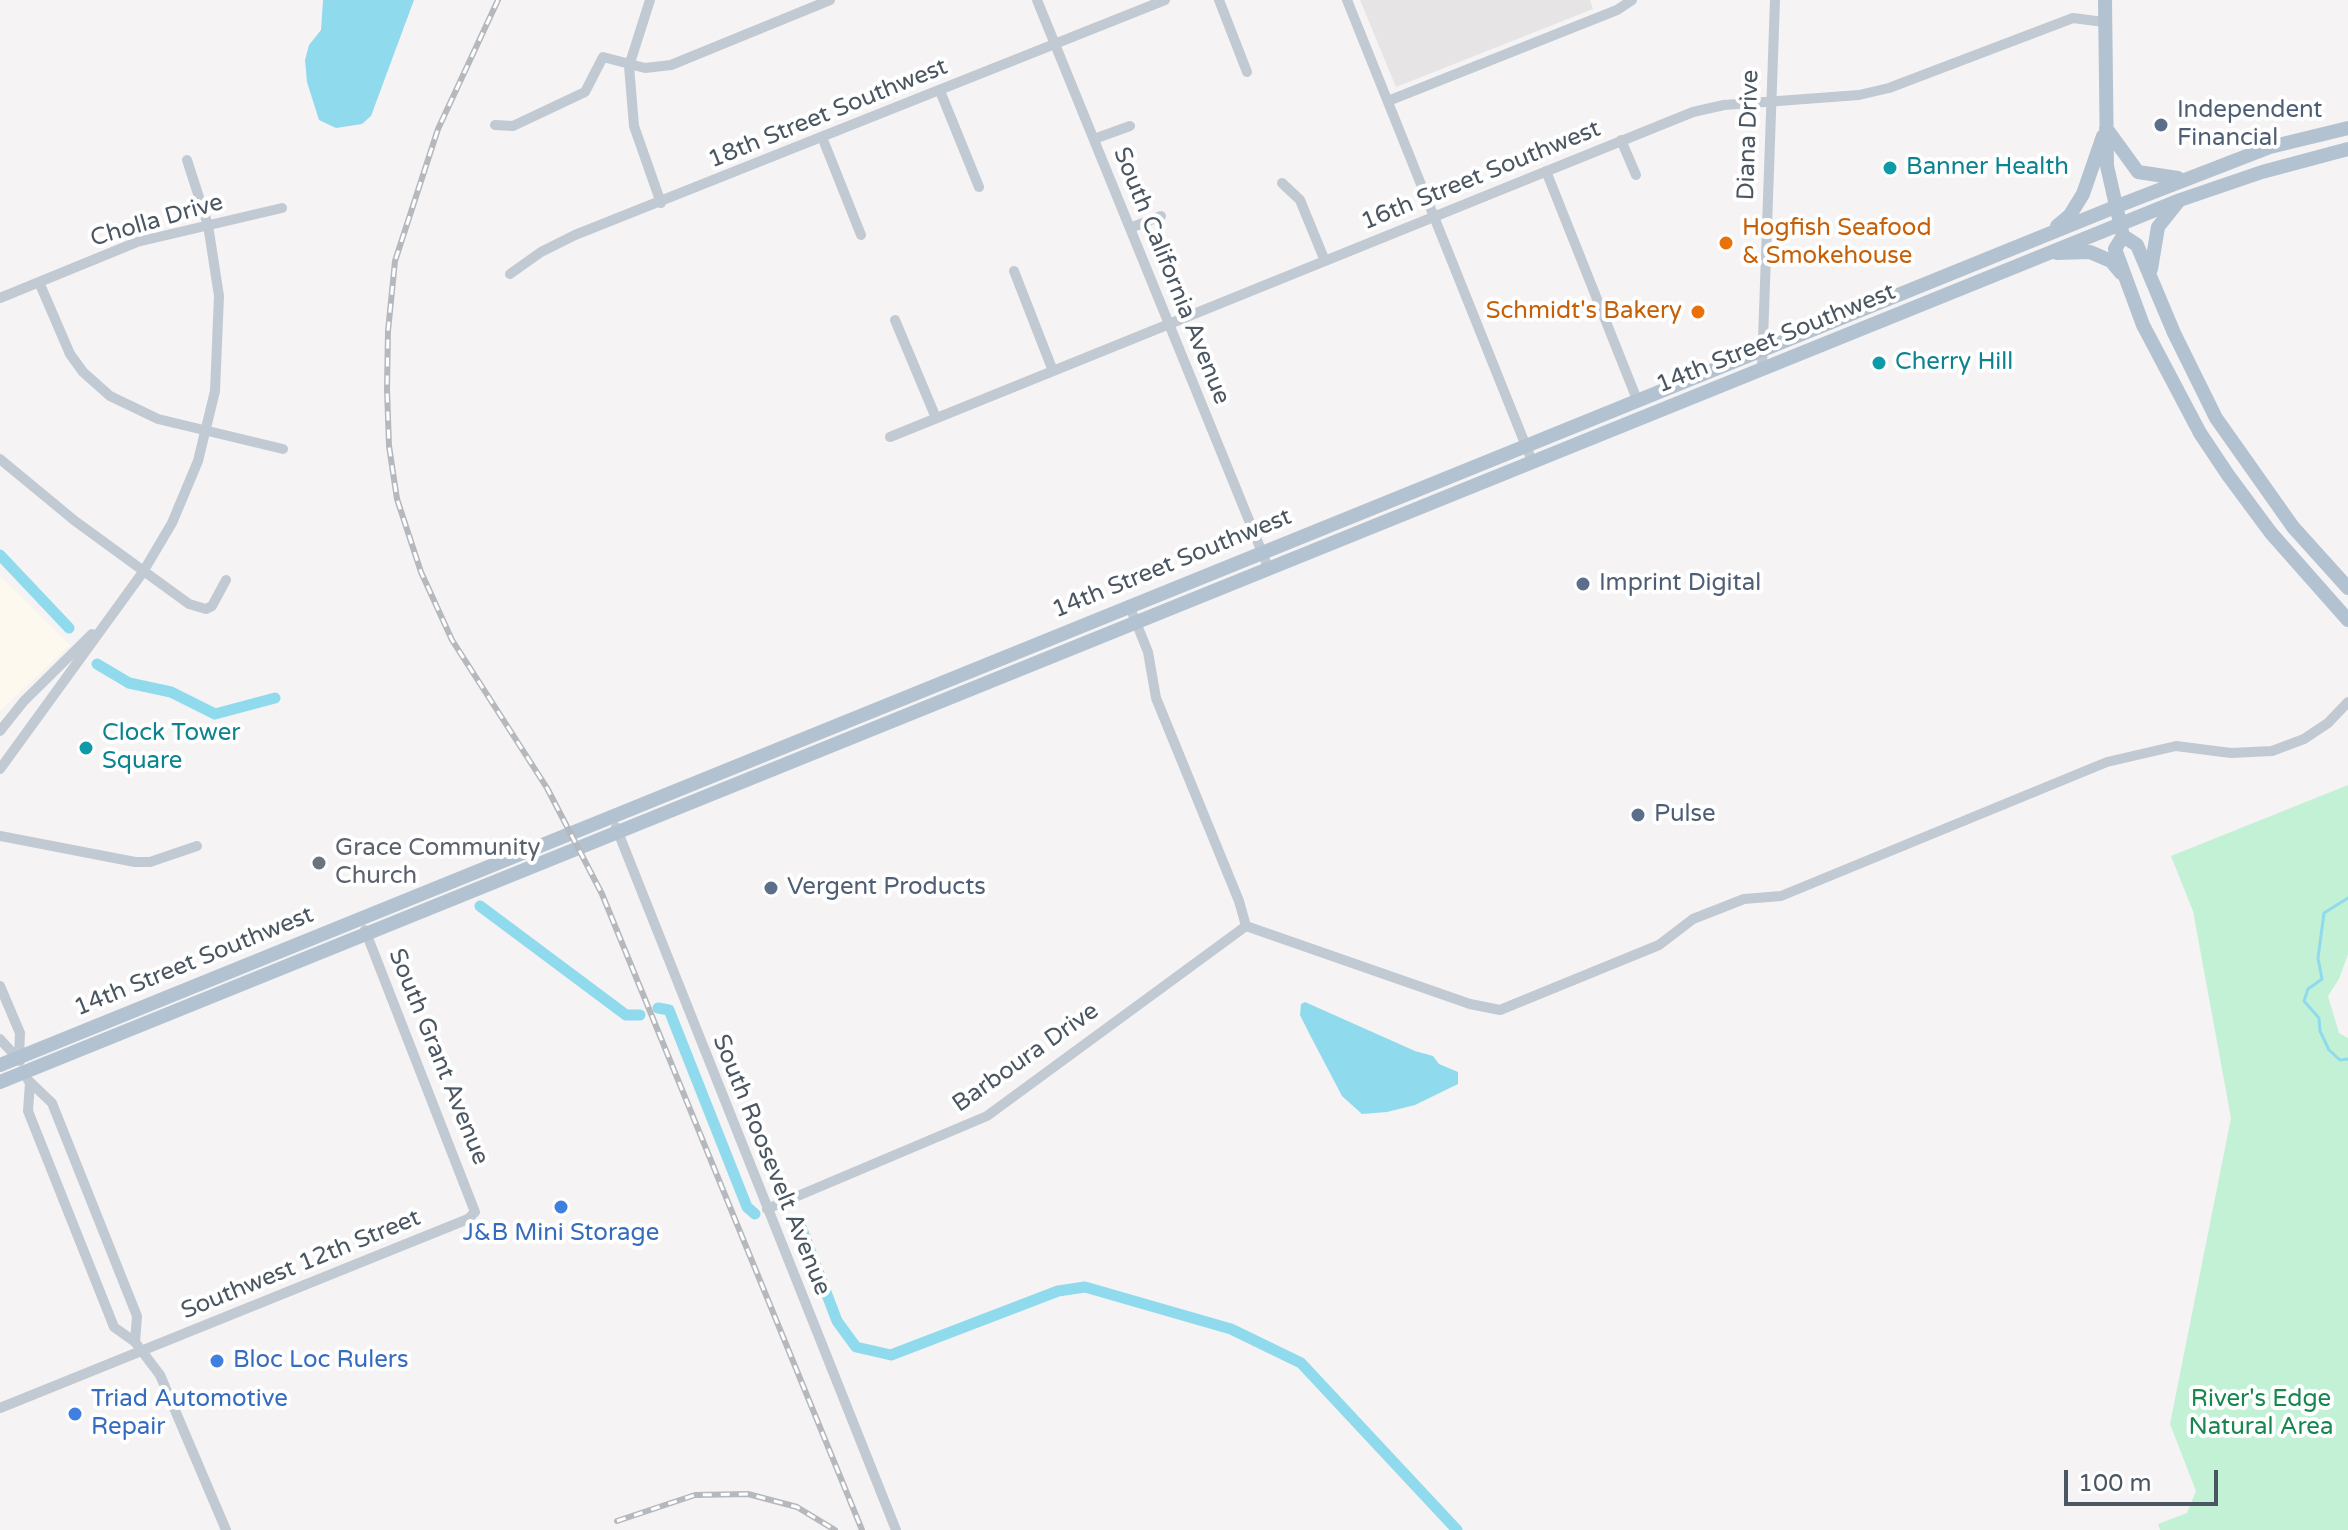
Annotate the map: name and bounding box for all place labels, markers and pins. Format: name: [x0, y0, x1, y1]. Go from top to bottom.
place label: Independent Financial: [2177, 97, 2323, 153]
marker: Independent Financial: [2152, 116, 2170, 134]
place label: Banner Health: [1906, 154, 2069, 182]
marker: Banner Health: [1881, 159, 1899, 177]
place label: Hogfish Seafood & Smokehouse: [1742, 215, 1932, 271]
marker: Hogfish Seafood & Smokehouse: [1717, 234, 1735, 252]
place label: Schmidt's Bakery: [1486, 298, 1682, 326]
marker: Schmidt's Bakery: [1689, 303, 1707, 321]
place label: Cherry Hill: [1895, 349, 2013, 377]
marker: Cherry Hill: [1870, 354, 1888, 372]
place label: Imprint Digital: [1599, 570, 1761, 598]
marker: Imprint Digital: [1574, 575, 1592, 593]
place label: Clock Tower Square: [102, 720, 240, 776]
marker: Clock Tower Square: [77, 739, 95, 757]
place label: Pulse: [1654, 801, 1716, 829]
marker: Pulse: [1629, 806, 1647, 824]
place label: Grace Community Church: [335, 835, 540, 891]
marker: Grace Community Church: [310, 854, 328, 872]
place label: Vergent Products: [787, 874, 986, 902]
marker: Vergent Products: [762, 879, 780, 897]
marker: J&B Mini Storage: [552, 1198, 570, 1216]
place label: J&B Mini Storage: [463, 1220, 659, 1248]
place label: Bloc Loc Rulers: [233, 1347, 408, 1375]
marker: Bloc Loc Rulers: [208, 1352, 226, 1370]
place label: Triad Automotive Repair: [91, 1386, 288, 1442]
marker: Triad Automotive Repair: [66, 1405, 84, 1423]

